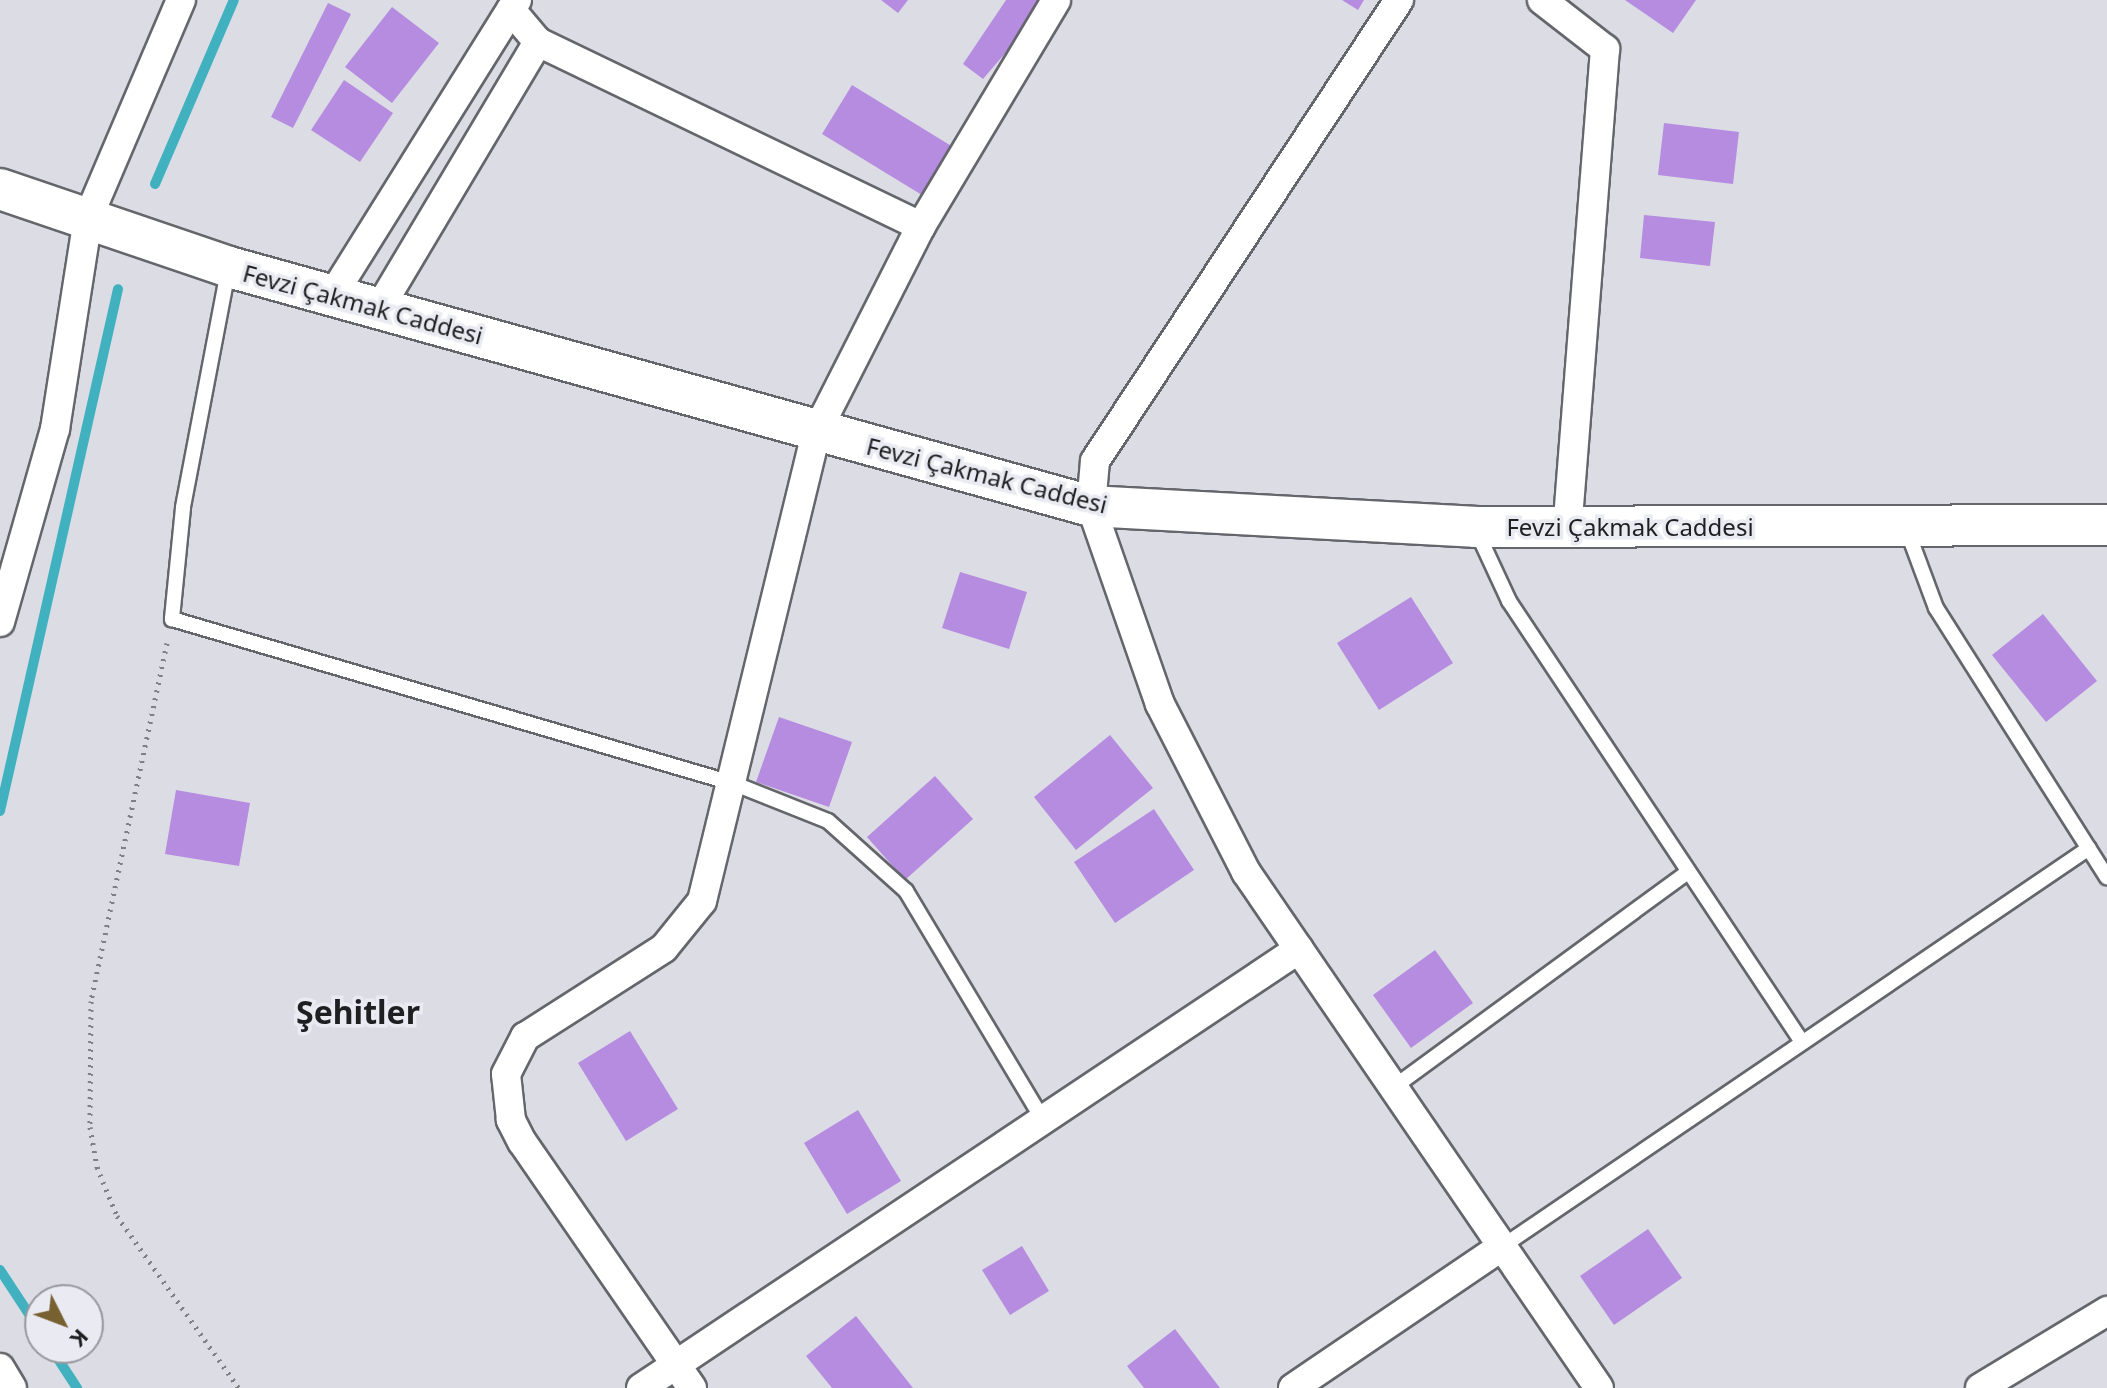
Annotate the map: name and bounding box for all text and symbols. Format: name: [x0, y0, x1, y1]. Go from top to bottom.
street label: Fevzi Çakmak Caddesi: [240, 258, 486, 350]
street label: Fevzi Çakmak Caddesi: [864, 431, 1110, 519]
street label: Fevzi Çakmak Caddesi: [1506, 513, 1754, 541]
district label: Şehitler: [296, 993, 420, 1031]
north arrow: [24, 1284, 104, 1364]
text: K: [64, 1323, 96, 1354]

